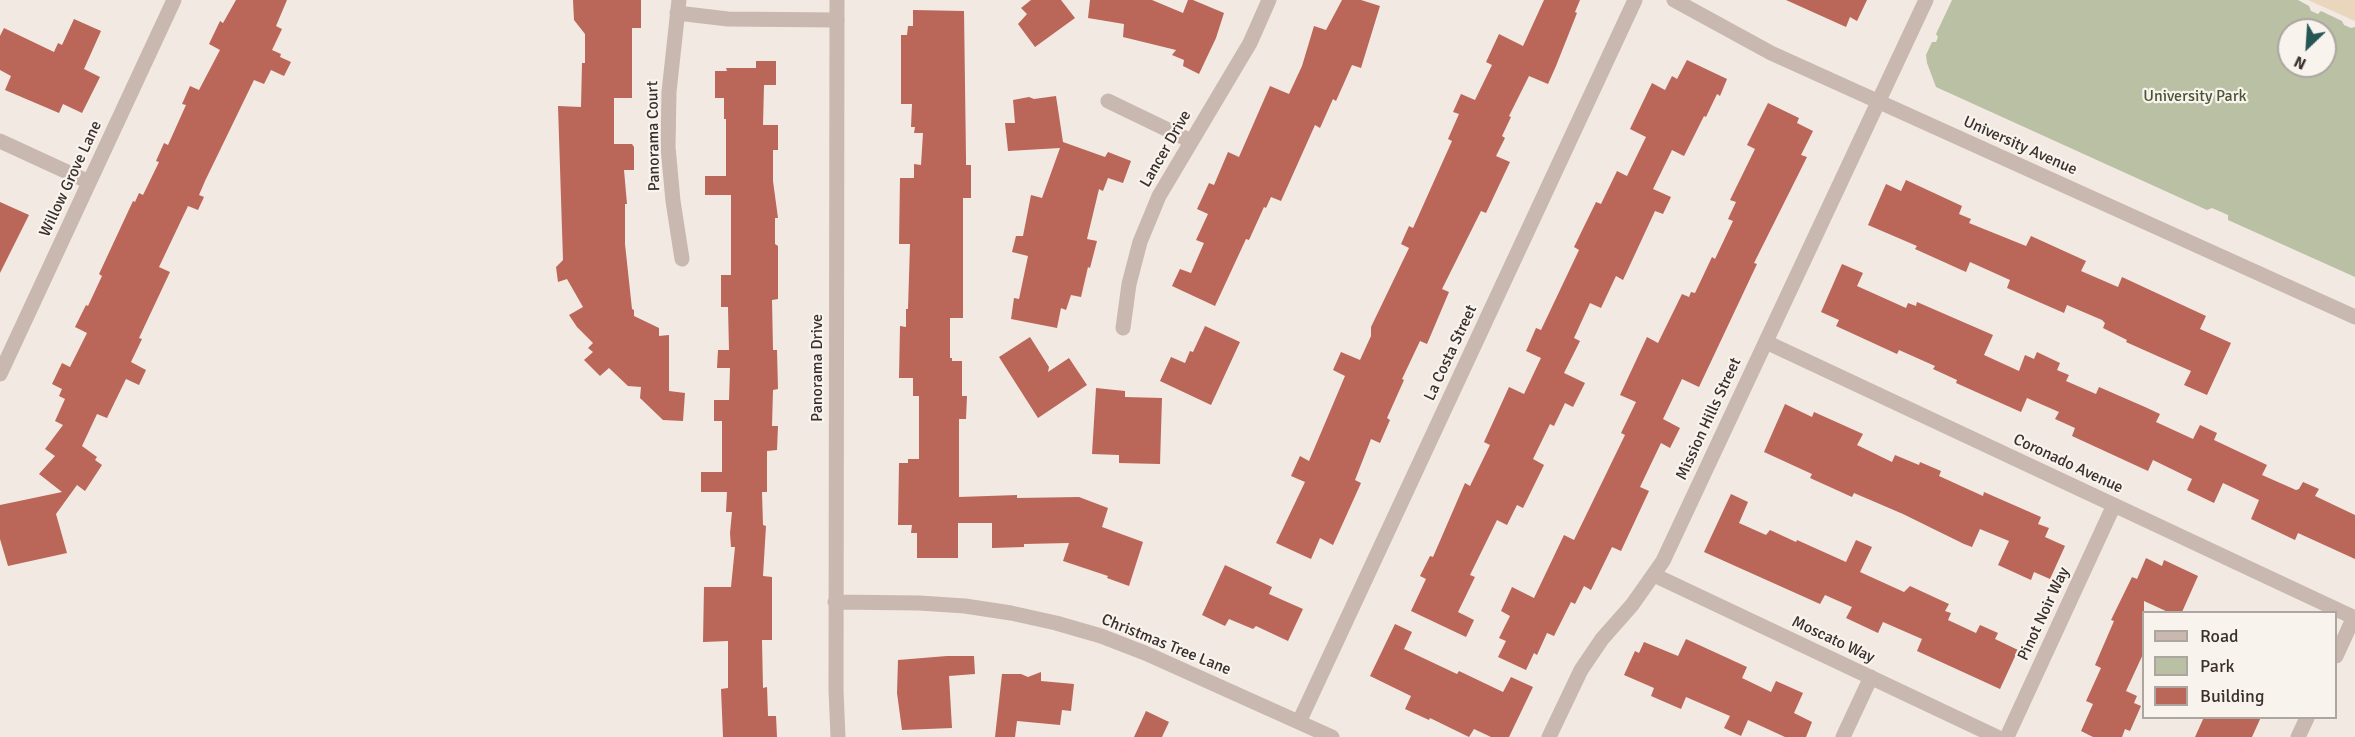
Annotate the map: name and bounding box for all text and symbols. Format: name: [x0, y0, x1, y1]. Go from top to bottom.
north arrow: [2277, 18, 2337, 78]
text: N: [2291, 51, 2310, 74]
street label: Panorama Court: [643, 81, 665, 191]
park label: University Park: [2143, 87, 2247, 107]
street label: Lancer Drive: [1136, 107, 1196, 191]
street label: University Avenue: [1960, 112, 2080, 180]
street label: Willow Grove Lane: [36, 118, 106, 240]
street label: La Costa Street: [1420, 302, 1482, 404]
street label: Panorama Drive: [808, 314, 828, 422]
street label: Mission Hills Street: [1672, 355, 1746, 483]
street label: Coronado Avenue: [2010, 430, 2126, 498]
street label: Pinot Noir Way: [2014, 564, 2074, 664]
street label: Christmas Tree Lane: [1098, 610, 1234, 680]
legend: [2142, 611, 2337, 719]
street label: Moscato Way: [1788, 612, 1878, 668]
text: Road: [2200, 625, 2239, 647]
text: Park: [2200, 655, 2235, 677]
text: Building: [2200, 685, 2264, 707]

